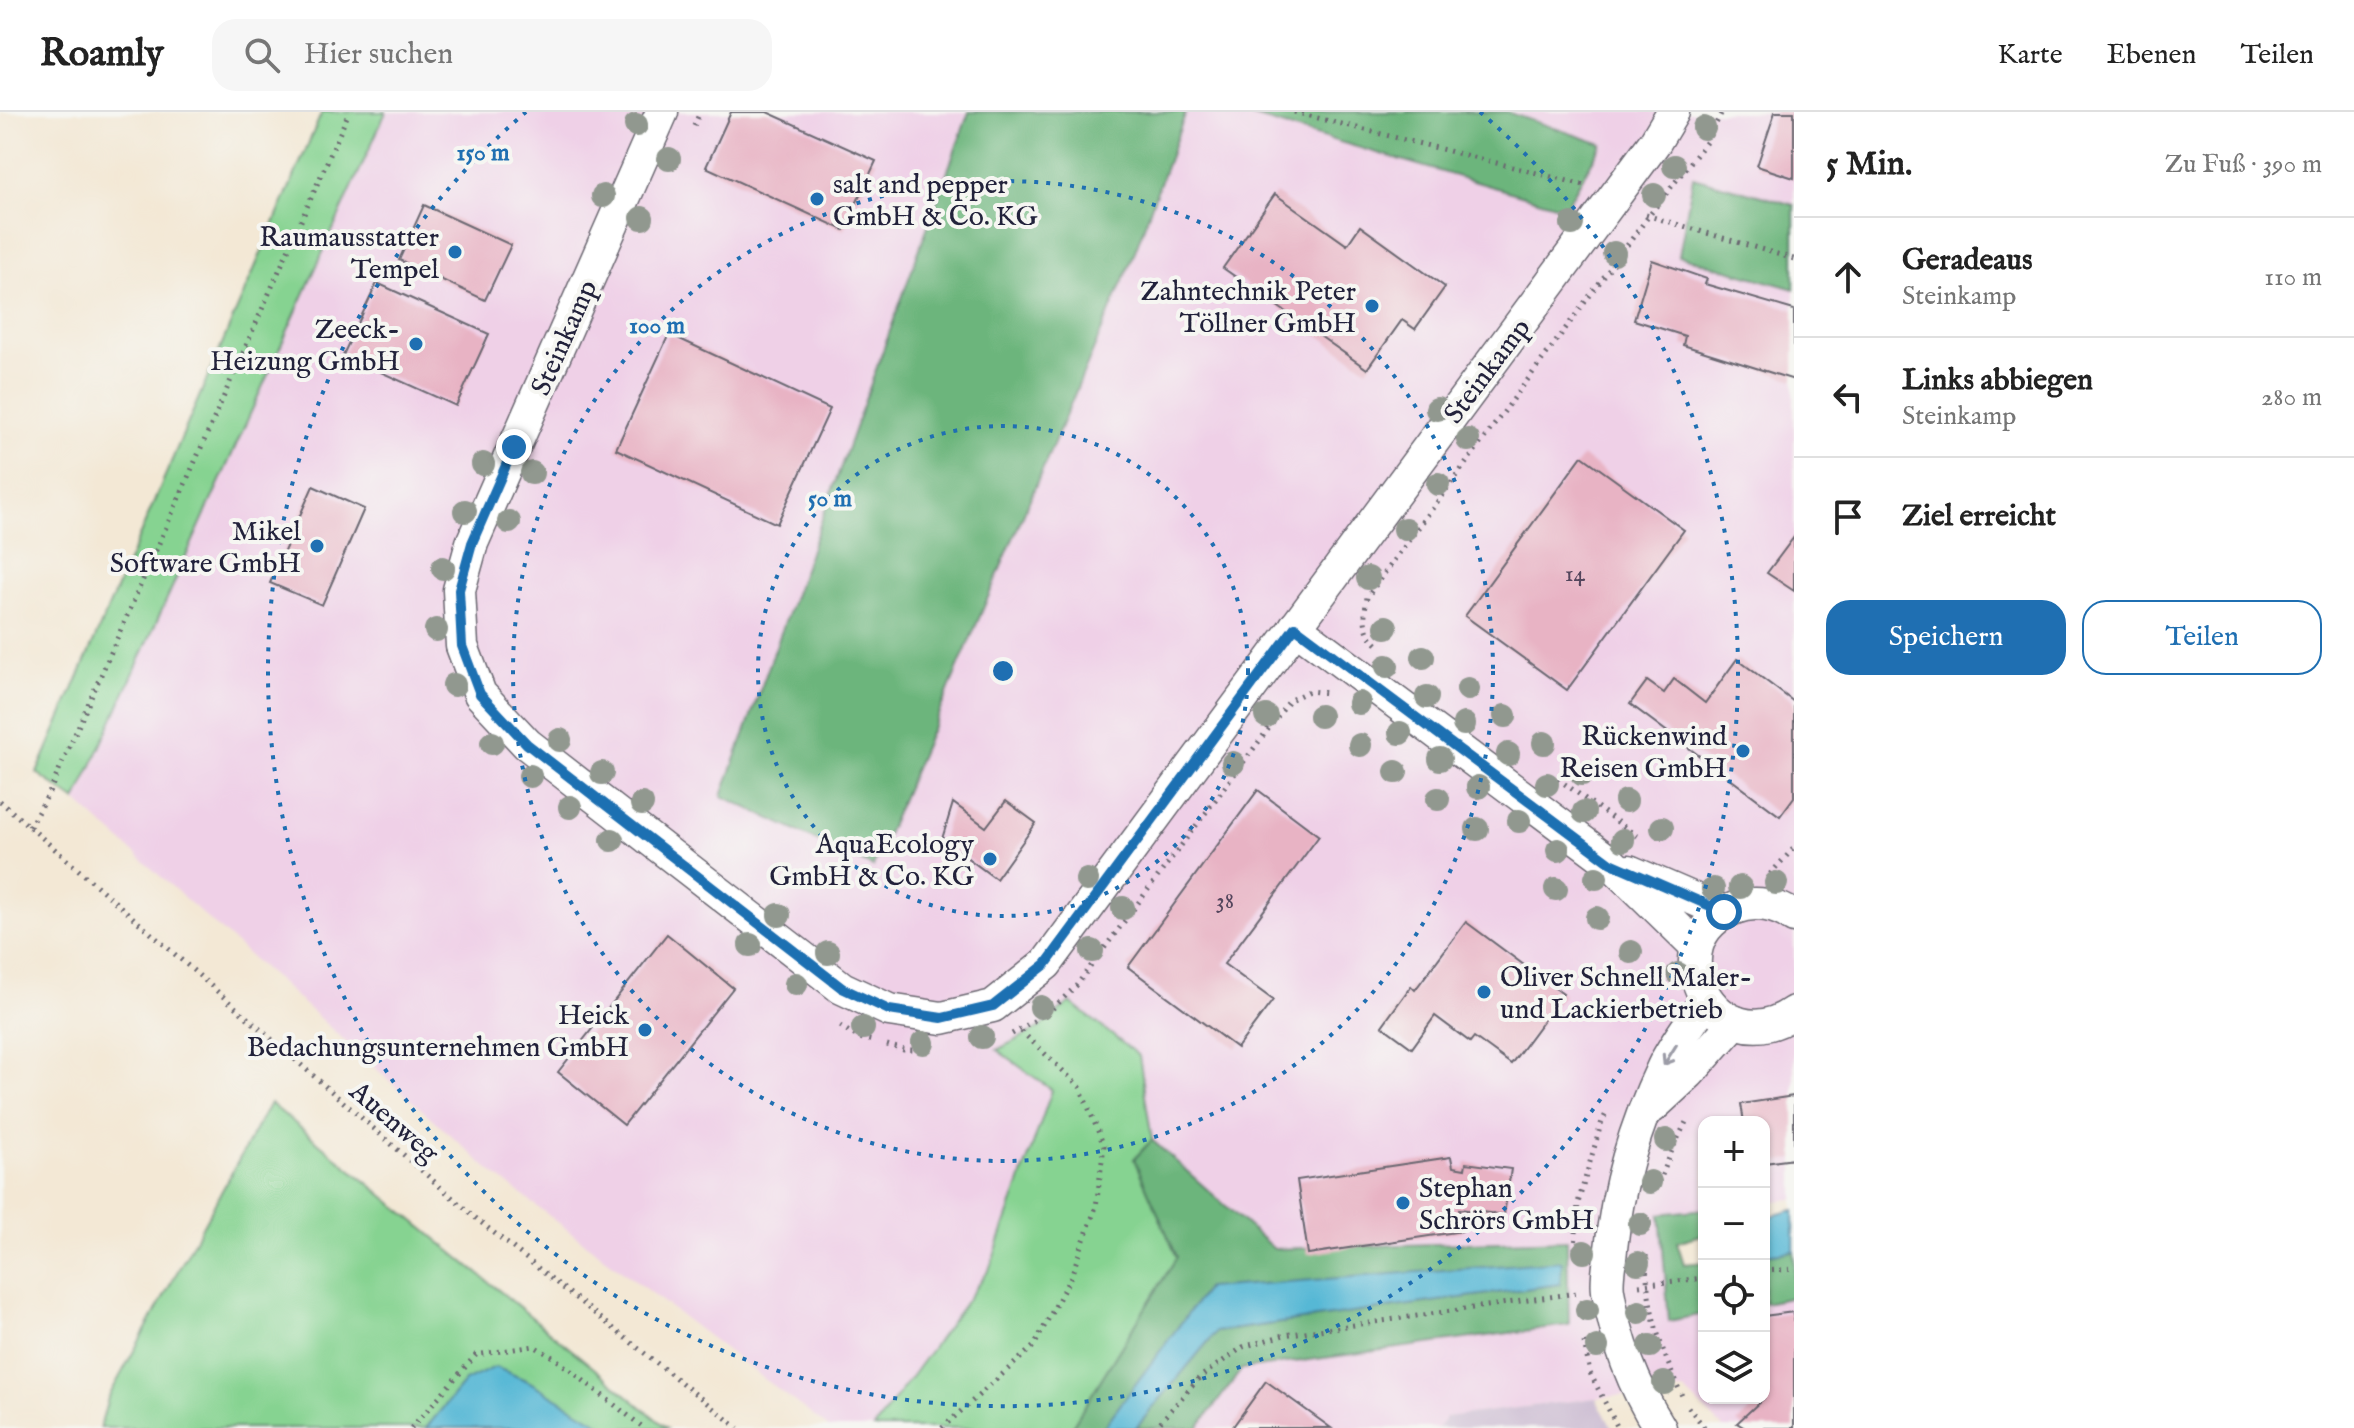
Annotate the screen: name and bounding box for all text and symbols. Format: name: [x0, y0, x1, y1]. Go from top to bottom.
search box: [212, 19, 772, 91]
text: Roamly: [40, 31, 164, 79]
icon: search: [240, 33, 284, 77]
text: Hier suchen: [304, 36, 453, 74]
text: Karte: [1997, 38, 2062, 73]
text: Ebenen: [2106, 38, 2196, 73]
text: Teilen: [2240, 38, 2314, 73]
text: 150 m: [456, 138, 510, 169]
text: 5 Min.: [1826, 143, 1912, 186]
text: Zu Fuß · 390 m: [2165, 148, 2322, 181]
place label: salt and pepper GmbH & Co. KG: [833, 168, 1039, 235]
marker: salt and pepper GmbH & Co. KG: [808, 190, 826, 208]
place label: Raumausstatter Tempel: [259, 221, 439, 288]
text: Geradeaus: [1902, 242, 2032, 280]
marker: Raumausstatter Tempel: [446, 243, 464, 261]
icon: ahead: [1826, 255, 1870, 299]
text: 110 m: [2264, 261, 2322, 294]
street label: Steinkamp: [524, 275, 606, 401]
place label: Zahntechnik Peter Töllner GmbH: [1140, 275, 1356, 342]
text: Steinkamp: [1902, 280, 2016, 313]
marker: Zahntechnik Peter Töllner GmbH: [1363, 297, 1381, 315]
text: 100 m: [629, 311, 686, 342]
street label: Steinkamp: [1437, 312, 1539, 431]
place label: Zeeck- Heizung GmbH: [210, 313, 400, 380]
marker: Zeeck- Heizung GmbH: [407, 335, 425, 353]
text: Links abbiegen: [1902, 362, 2093, 400]
icon: left: [1826, 375, 1870, 419]
text: 280 m: [2261, 381, 2322, 414]
text: Steinkamp: [1902, 400, 2016, 433]
route end: [496, 429, 532, 465]
text: 50 m: [808, 484, 853, 515]
icon: arrive: [1826, 495, 1870, 539]
text: Ziel erreicht: [1902, 498, 2056, 536]
place label: Mikel Software GmbH: [110, 515, 301, 582]
marker: Mikel Software GmbH: [308, 537, 326, 555]
house number: 14: [1565, 559, 1586, 590]
button: Speichern: [1826, 600, 2066, 675]
button: Teilen: [2082, 600, 2322, 675]
centre of rings: [989, 657, 1017, 685]
place label: Rückenwind Reisen GmbH: [1559, 720, 1727, 787]
marker: Rückenwind Reisen GmbH: [1734, 742, 1752, 760]
place label: AquaEcology GmbH & Co. KG: [769, 828, 975, 895]
marker: AquaEcology GmbH & Co. KG: [981, 850, 999, 868]
house number: 38: [1216, 886, 1234, 917]
route start: [1706, 894, 1742, 930]
place label: Oliver Schnell Maler- und Lackierbetrieb: [1500, 961, 1752, 1028]
marker: Oliver Schnell Maler- und Lackierbetrieb: [1475, 983, 1493, 1001]
place label: Heick Bedachungsunternehmen GmbH: [247, 999, 630, 1066]
marker: Heick Bedachungsunternehmen GmbH: [636, 1021, 654, 1039]
one-way arrow: [1662, 1043, 1678, 1066]
street label: Auenweg: [341, 1074, 446, 1172]
map controls: [1698, 1116, 1770, 1404]
button: +: [1698, 1116, 1770, 1188]
place label: Stephan Schrörs GmbH: [1419, 1172, 1594, 1239]
button: −: [1698, 1188, 1770, 1260]
marker: Stephan Schrörs GmbH: [1394, 1194, 1412, 1212]
button: locate: [1698, 1260, 1770, 1332]
button: layers: [1698, 1332, 1770, 1404]

